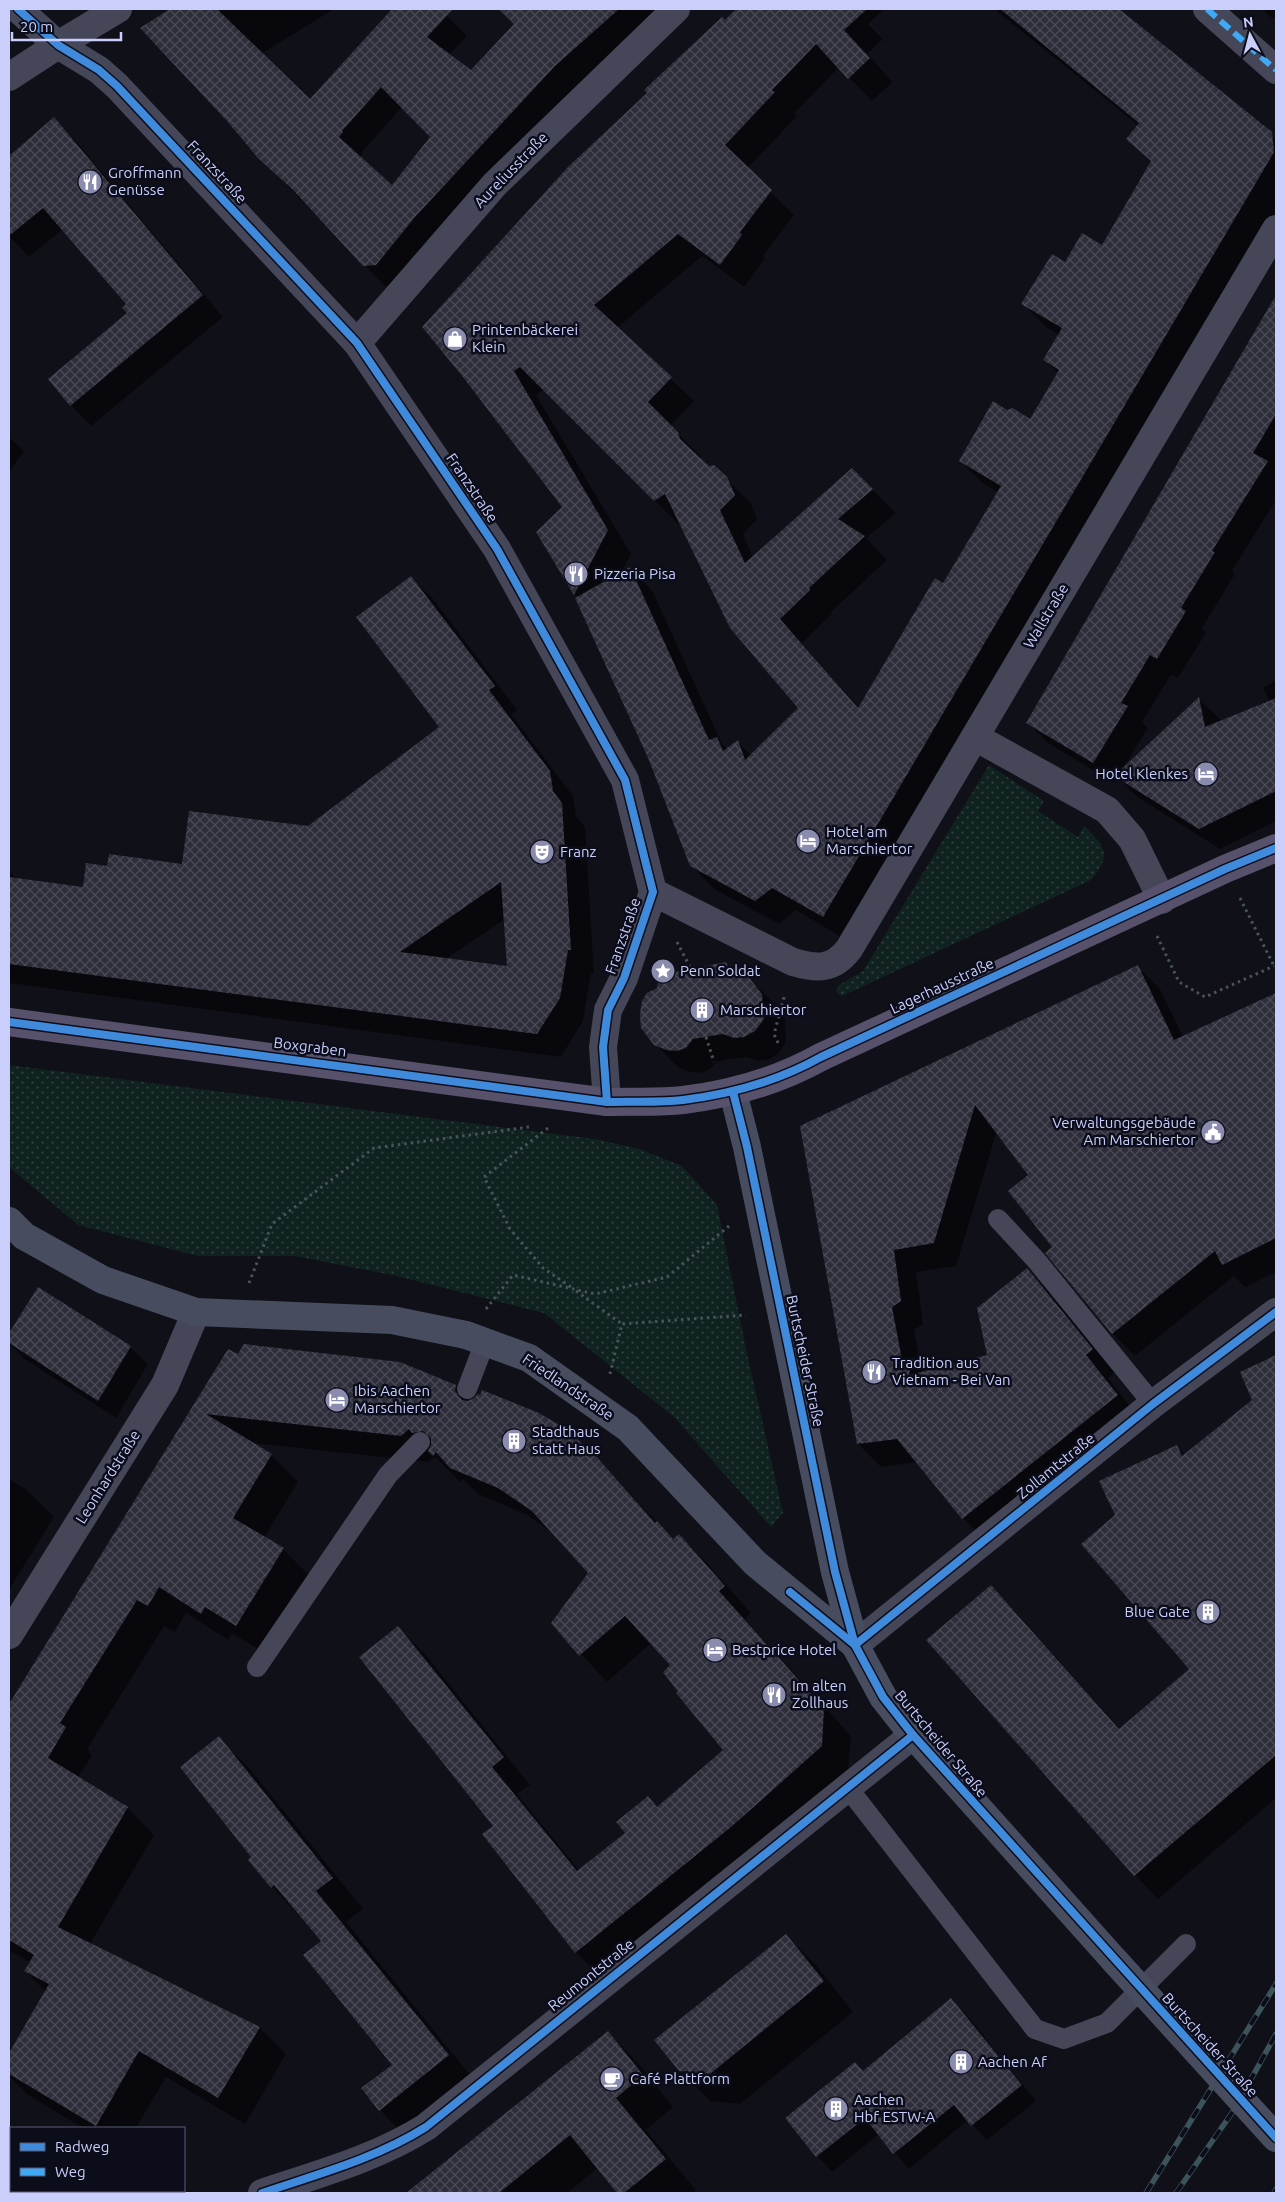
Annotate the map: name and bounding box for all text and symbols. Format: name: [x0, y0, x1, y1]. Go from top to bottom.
scale bar: [12, 10, 121, 42]
north arrow: [1225, 10, 1275, 60]
text: N: [1242, 14, 1255, 31]
text: 20 m: [20, 18, 53, 35]
street label: Aureliusstraße: [470, 128, 551, 211]
street label: Franzstraße: [184, 137, 251, 207]
place label: Groffmann Genüsse: [108, 164, 182, 198]
restaurant icon: Groffmann Genüsse: [77, 169, 103, 195]
place label: Printenbäckerei Klein: [472, 321, 578, 355]
shop icon: Printenbäckerei Klein: [442, 326, 468, 352]
street label: Franzstraße: [443, 450, 502, 525]
restaurant icon: Pizzeria Pisa: [563, 561, 589, 587]
place label: Pizzeria Pisa: [594, 565, 676, 582]
street label: Wallstraße: [1020, 580, 1071, 651]
hotel icon: Hotel Klenkes: [1193, 761, 1219, 787]
place label: Hotel Klenkes: [1095, 765, 1188, 782]
place label: Hotel am Marschiertor: [826, 823, 913, 857]
hotel icon: Hotel am Marschiertor: [795, 828, 821, 854]
theatre icon: Franz: [529, 839, 555, 865]
place label: Franz: [560, 843, 597, 860]
street label: Franzstraße: [602, 895, 644, 976]
street label: Lagerhausstraße: [887, 954, 996, 1017]
place icon: Penn Soldat: [650, 958, 676, 984]
place label: Penn Soldat: [680, 962, 761, 979]
building icon: Marschiertor: [689, 997, 715, 1023]
place label: Marschiertor: [720, 1001, 807, 1018]
street label: Boxgraben: [273, 1034, 347, 1059]
place label: Verwaltungsgebäude Am Marschiertor: [1052, 1114, 1196, 1148]
public building icon: Verwaltungsgebäude Am Marschiertor: [1200, 1119, 1226, 1145]
street label: Burtscheider Straße: [783, 1293, 828, 1428]
street label: Friedlandstraße: [520, 1350, 617, 1423]
place label: Tradition aus Vietnam - Bei Van: [892, 1354, 1011, 1388]
restaurant icon: Tradition aus Vietnam - Bei Van: [861, 1359, 887, 1385]
place label: Ibis Aachen Marschiertor: [354, 1382, 441, 1416]
hotel icon: Ibis Aachen Marschiertor: [324, 1387, 350, 1413]
place label: Stadthaus statt Haus: [532, 1423, 601, 1457]
street label: Leonhardstraße: [72, 1427, 143, 1527]
building icon: Stadthaus statt Haus: [501, 1428, 527, 1454]
street label: Zollamtstraße: [1014, 1429, 1098, 1502]
building icon: Blue Gate: [1195, 1599, 1221, 1625]
place label: Blue Gate: [1124, 1603, 1190, 1620]
hotel icon: Bestprice Hotel: [702, 1637, 728, 1663]
place label: Bestprice Hotel: [732, 1641, 836, 1658]
place label: Im alten Zollhaus: [792, 1677, 848, 1711]
restaurant icon: Im alten Zollhaus: [761, 1682, 787, 1708]
street label: Burtscheider Straße: [892, 1687, 991, 1801]
street label: Reumontstraße: [544, 1935, 637, 2014]
street label: Burtscheider Straße: [1159, 1989, 1262, 2100]
building icon: Aachen Af: [948, 2049, 974, 2075]
place label: Aachen Af: [978, 2053, 1047, 2070]
cafe icon: Café Plattform: [599, 2066, 625, 2092]
place label: Café Plattform: [630, 2070, 730, 2087]
place label: Aachen Hbf ESTW-A: [854, 2091, 935, 2125]
building icon: Aachen Hbf ESTW-A: [823, 2096, 849, 2122]
legend: [10, 2127, 185, 2192]
text: Radweg: [55, 2138, 109, 2155]
text: Weg: [55, 2163, 86, 2180]

